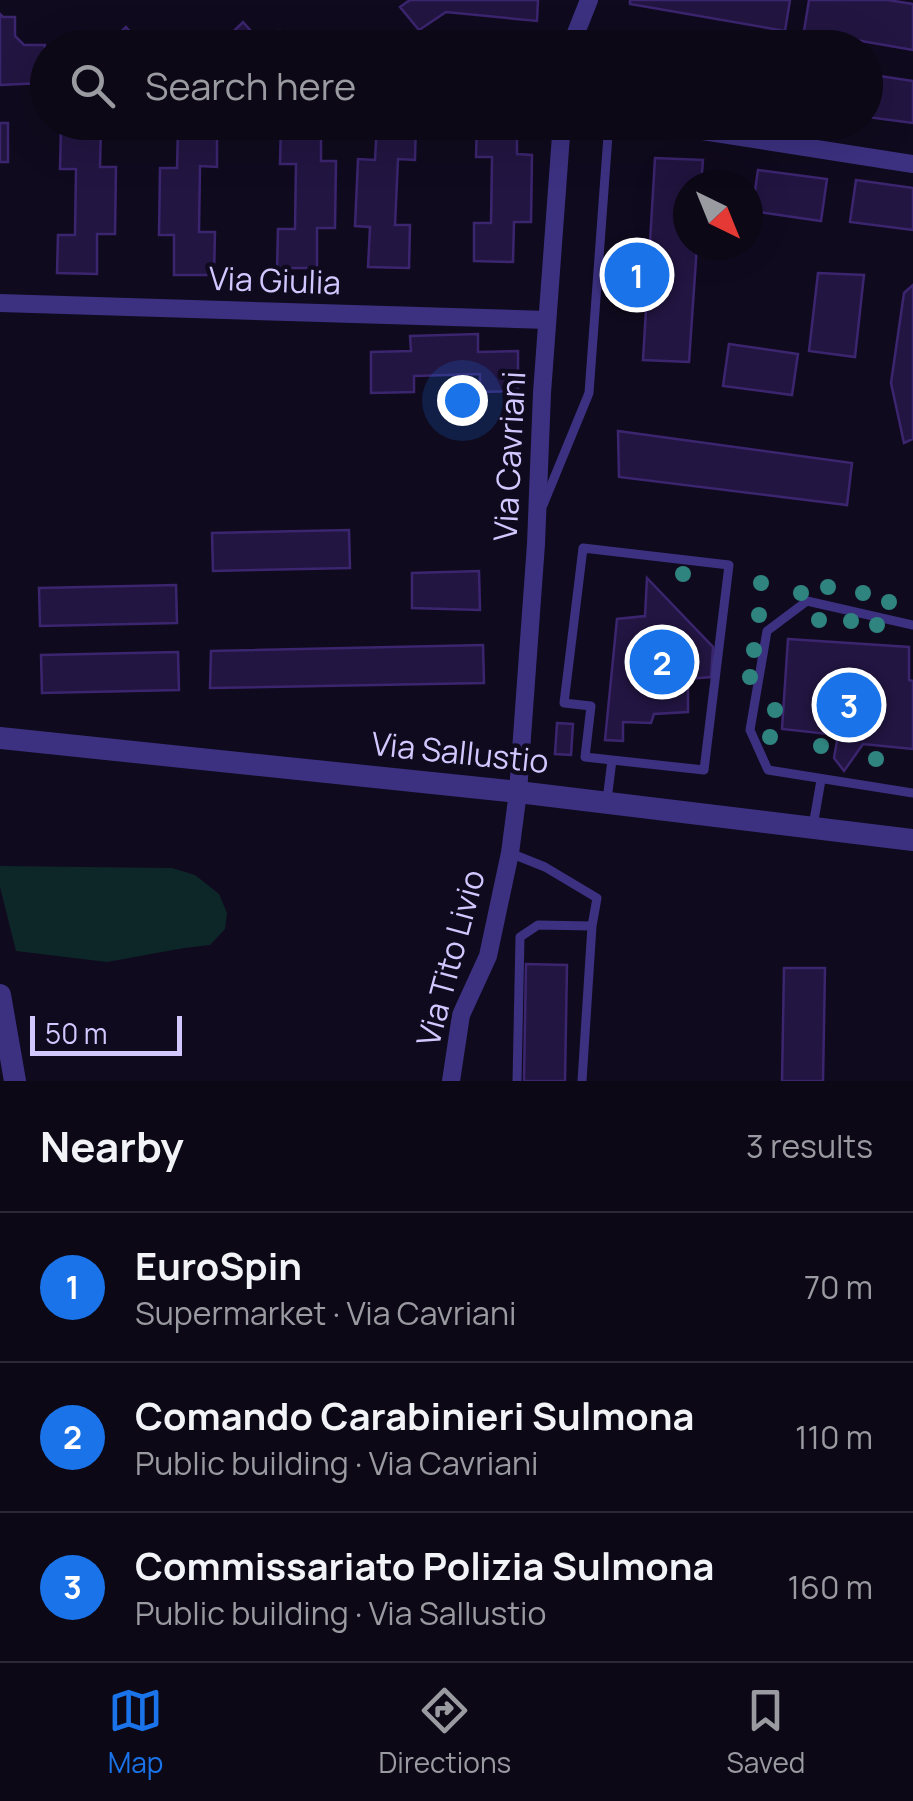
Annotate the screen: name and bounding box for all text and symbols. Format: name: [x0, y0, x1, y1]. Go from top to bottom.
search box: [30, 30, 883, 140]
icon: search: [65, 58, 120, 113]
text: Search here: [145, 59, 356, 111]
north arrow: [673, 170, 763, 260]
pin: 1: [604, 238, 670, 312]
street label: Via Giulia: [208, 256, 342, 304]
street label: Via Cavriani: [483, 370, 535, 542]
your location: [437, 375, 488, 426]
pin: 2: [630, 624, 694, 700]
pin: 3: [816, 668, 882, 742]
street label: Via Sallustio: [369, 721, 551, 783]
street label: Via Tito Livio: [405, 865, 495, 1051]
scale bar: [30, 1011, 182, 1056]
text: 50 m: [45, 1014, 108, 1052]
text: Nearby: [40, 1117, 184, 1175]
text: 3 results: [746, 1124, 873, 1168]
text: EuroSpin: [135, 1239, 302, 1291]
text: 1: [65, 1265, 80, 1309]
text: 70 m: [804, 1265, 873, 1309]
text: Supermarket · Via Cavriani: [135, 1291, 516, 1335]
text: Comando Carabinieri Sulmona: [135, 1389, 694, 1441]
text: 2: [63, 1415, 82, 1459]
text: 110 m: [795, 1415, 873, 1459]
text: Public building · Via Cavriani: [135, 1441, 539, 1485]
text: Commissariato Polizia Sulmona: [135, 1539, 714, 1591]
text: 3: [63, 1565, 82, 1609]
text: 160 m: [788, 1565, 873, 1609]
text: Public building · Via Sallustio: [135, 1591, 546, 1635]
tab: Map: [108, 1683, 163, 1781]
tab: Directions: [379, 1683, 511, 1781]
tab: Saved: [726, 1683, 805, 1781]

